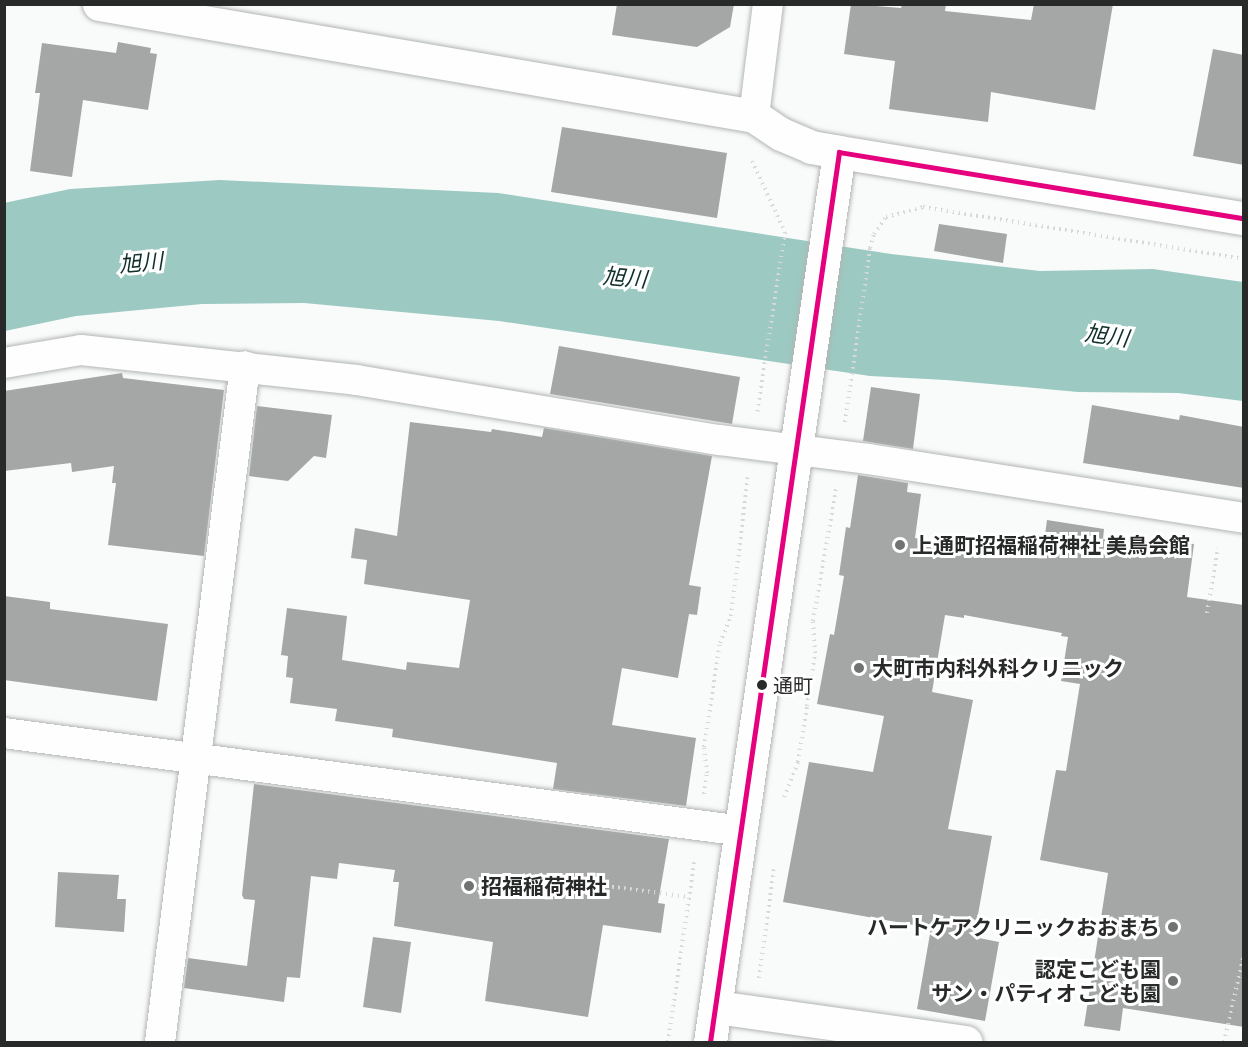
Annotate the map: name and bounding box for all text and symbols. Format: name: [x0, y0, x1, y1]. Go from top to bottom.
water label: 旭川: [118, 247, 164, 277]
water label: 旭川: [602, 262, 648, 292]
water label: 旭川: [1083, 319, 1131, 351]
place label: 上通町招福稲荷神社 美鳥会館: [912, 532, 1190, 558]
marker: 上通町招福稲荷神社 美鳥会館: [893, 538, 907, 552]
place label: 大町市内科外科クリニック: [872, 655, 1124, 681]
marker: 大町市内科外科クリニック: [850, 659, 868, 677]
place label: 通町: [773, 673, 813, 697]
marker: 通町: [756, 679, 768, 691]
place label: 招福稲荷神社: [481, 873, 607, 899]
marker: 招福稲荷神社: [462, 879, 476, 893]
place label: ハートケアクリニックおおまち: [866, 914, 1160, 940]
marker: ハートケアクリニックおおまち: [1164, 918, 1182, 936]
place label: 認定こども園 サン・パティオこども園: [930, 956, 1161, 1006]
marker: 認定こども園 サン・パティオこども園: [1166, 974, 1180, 988]

